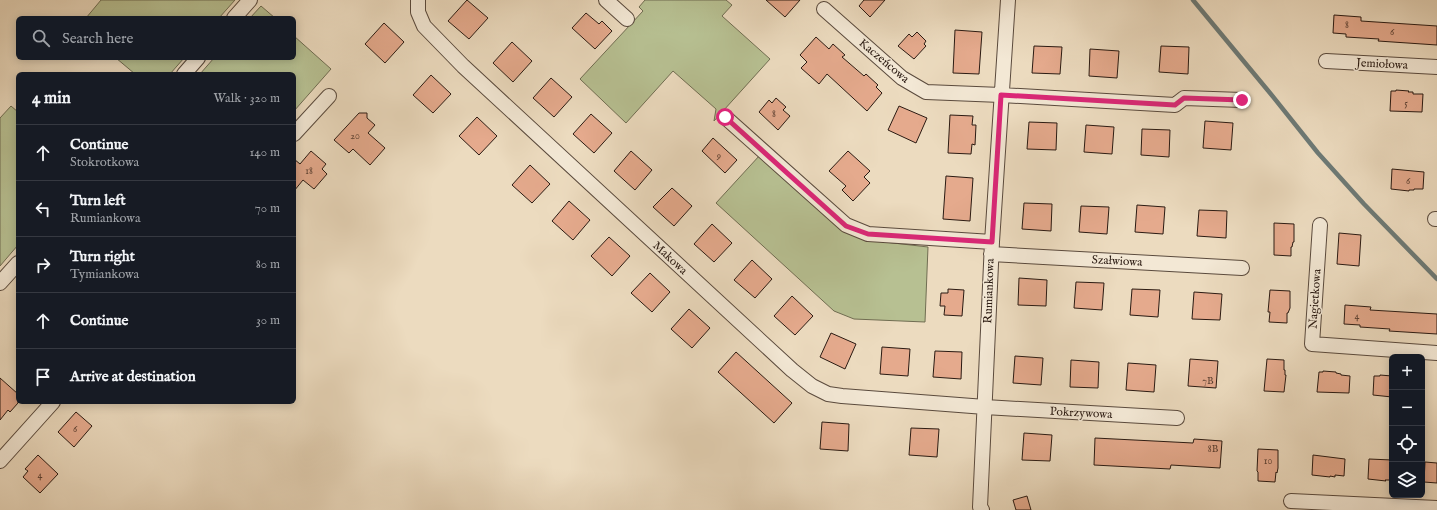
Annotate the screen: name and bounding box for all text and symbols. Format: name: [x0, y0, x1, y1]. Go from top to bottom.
search box: [16, 16, 296, 60]
house number: 8: [1345, 19, 1349, 32]
house number: 6: [1390, 26, 1395, 39]
icon: search: [30, 27, 52, 49]
text: Search here: [62, 29, 133, 48]
street label: Kaczeńcowa: [856, 36, 913, 87]
street label: Jemiołowa: [1354, 55, 1409, 74]
text: 4 min: [32, 88, 71, 109]
text: Walk · 320 m: [214, 90, 280, 107]
route end: [1233, 91, 1251, 109]
house number: 5: [1404, 97, 1408, 110]
route start: [716, 108, 734, 126]
house number: 8: [772, 108, 776, 121]
house number: 20: [350, 130, 360, 143]
text: Continue: [70, 135, 128, 154]
icon: ahead: [32, 142, 54, 164]
text: 140 m: [250, 144, 280, 161]
house number: 9: [716, 150, 721, 163]
text: Stokrotkowa: [70, 154, 139, 171]
house number: 18: [305, 165, 313, 178]
house number: 6: [1406, 175, 1411, 188]
text: Turn left: [70, 191, 126, 210]
icon: left: [32, 198, 54, 220]
text: 70 m: [255, 200, 280, 217]
text: Rumiankowa: [70, 210, 141, 227]
street label: Makowa: [649, 238, 691, 278]
text: Turn right: [70, 247, 135, 266]
street label: Szałwiowa: [1091, 252, 1143, 270]
icon: right: [32, 254, 54, 276]
text: 80 m: [256, 256, 280, 273]
street label: Rumiankowa: [980, 257, 998, 324]
text: Tymiankowa: [70, 266, 139, 283]
street label: Nagietkowa: [1305, 268, 1325, 330]
icon: ahead: [32, 310, 54, 332]
house number: 4: [1355, 310, 1360, 323]
text: Continue: [70, 311, 128, 330]
text: 30 m: [256, 312, 280, 329]
map controls: [1389, 354, 1425, 498]
button: +: [1389, 354, 1425, 390]
icon: arrive: [32, 366, 54, 388]
text: Arrive at destination: [70, 367, 196, 386]
house number: 7B: [1202, 375, 1214, 388]
button: −: [1389, 390, 1425, 426]
street label: Pokrzywowa: [1049, 404, 1113, 422]
house number: 6: [73, 423, 78, 436]
button: locate: [1389, 426, 1425, 462]
house number: 8B: [1208, 443, 1219, 456]
house number: 10: [1264, 455, 1272, 468]
button: layers: [1389, 462, 1425, 498]
house number: 4: [38, 469, 43, 482]

